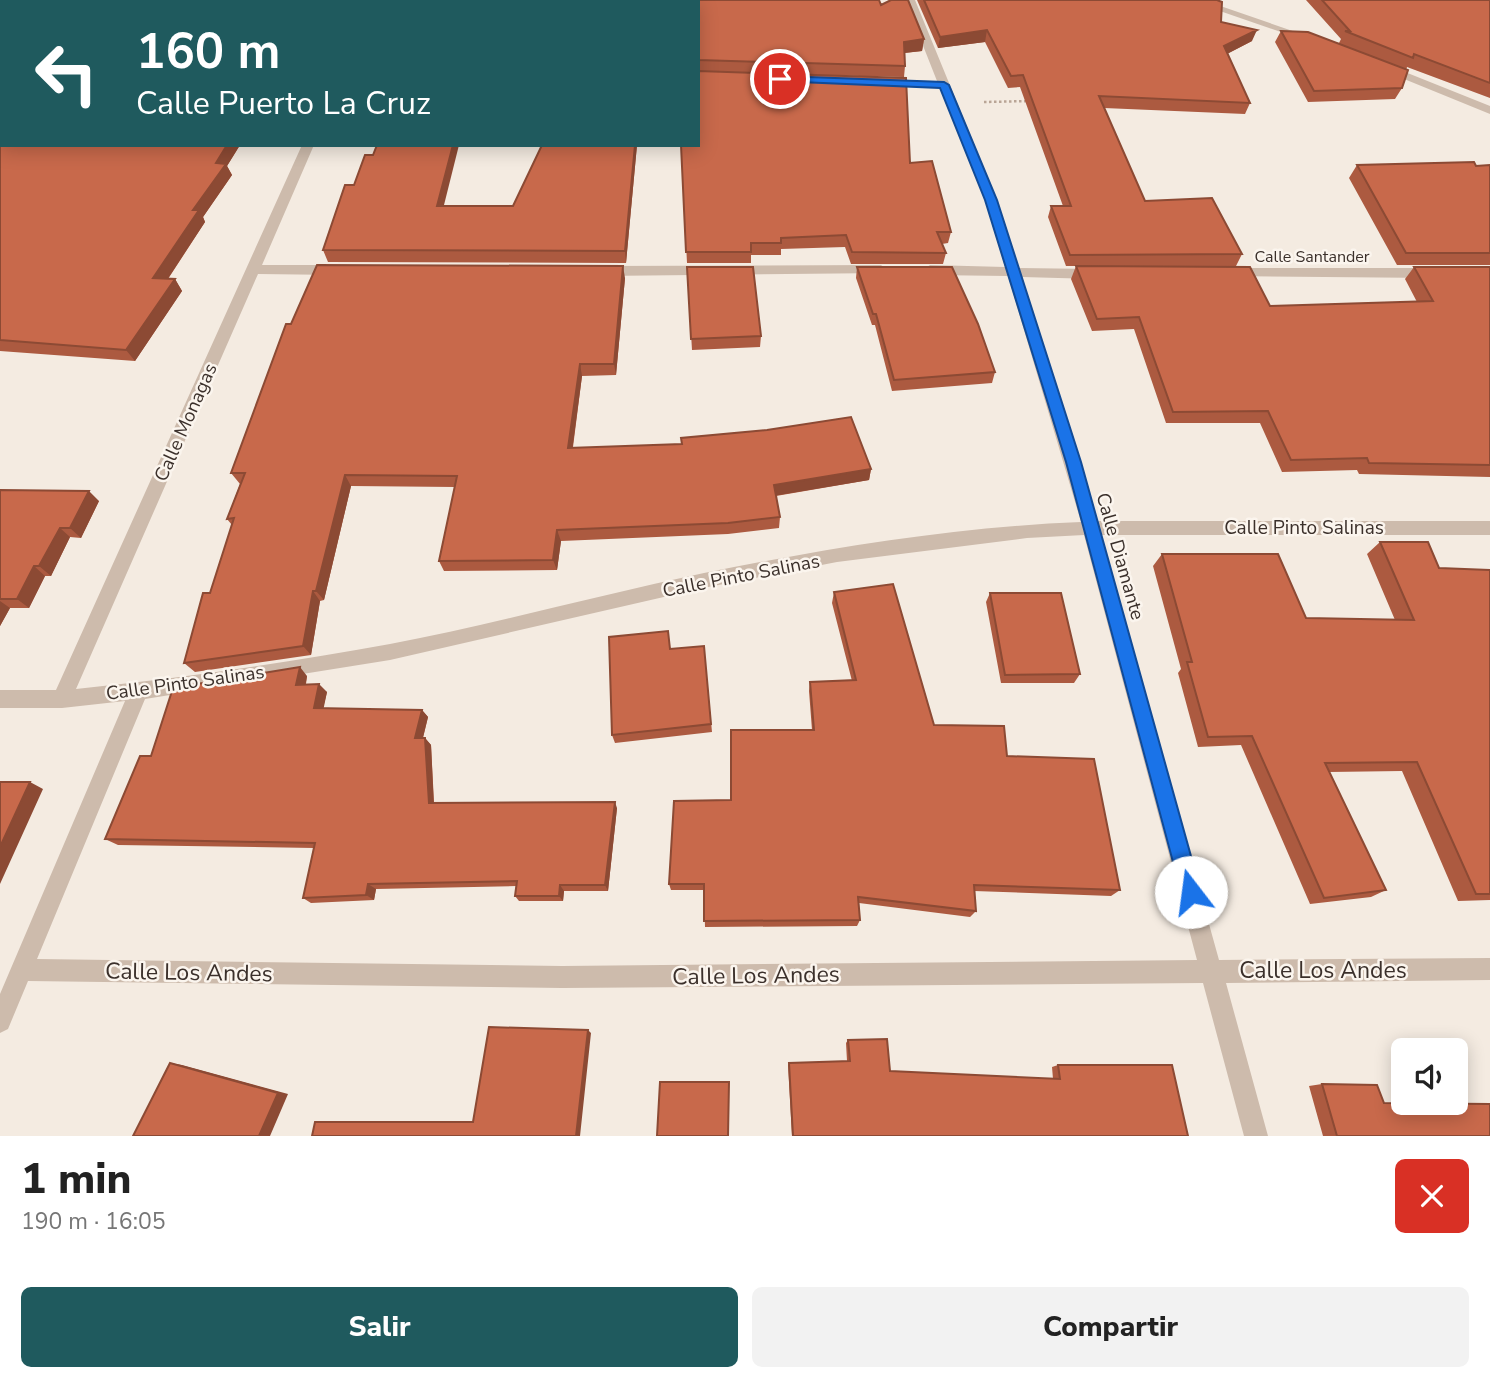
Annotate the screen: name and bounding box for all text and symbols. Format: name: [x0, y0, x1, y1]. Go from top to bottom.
text: 160 m: [136, 18, 280, 85]
icon: left: [21, 28, 112, 119]
pin: [750, 49, 810, 109]
icon: arrive: [761, 60, 799, 98]
text: Calle Puerto La Cruz: [136, 82, 431, 125]
street label: Calle Santander: [1254, 246, 1370, 268]
street label: Calle Monagas: [148, 359, 224, 486]
street label: Calle Diamante: [1089, 490, 1151, 623]
street label: Calle Pinto Salinas: [1224, 515, 1384, 541]
street label: Calle Pinto Salinas: [660, 548, 822, 604]
street label: Calle Pinto Salinas: [104, 659, 266, 707]
position arrow: [1154, 855, 1228, 929]
street label: Calle Los Andes: [1239, 955, 1407, 986]
street label: Calle Los Andes: [105, 956, 273, 989]
street label: Calle Los Andes: [672, 959, 840, 992]
map controls: [1391, 1038, 1468, 1115]
button: sound: [1391, 1038, 1468, 1115]
text: 1 min: [21, 1151, 131, 1208]
button: close: [1395, 1159, 1469, 1233]
text: 190 m · 16:05: [21, 1206, 166, 1237]
button: Salir: [21, 1287, 738, 1367]
button: Compartir: [752, 1287, 1469, 1367]

